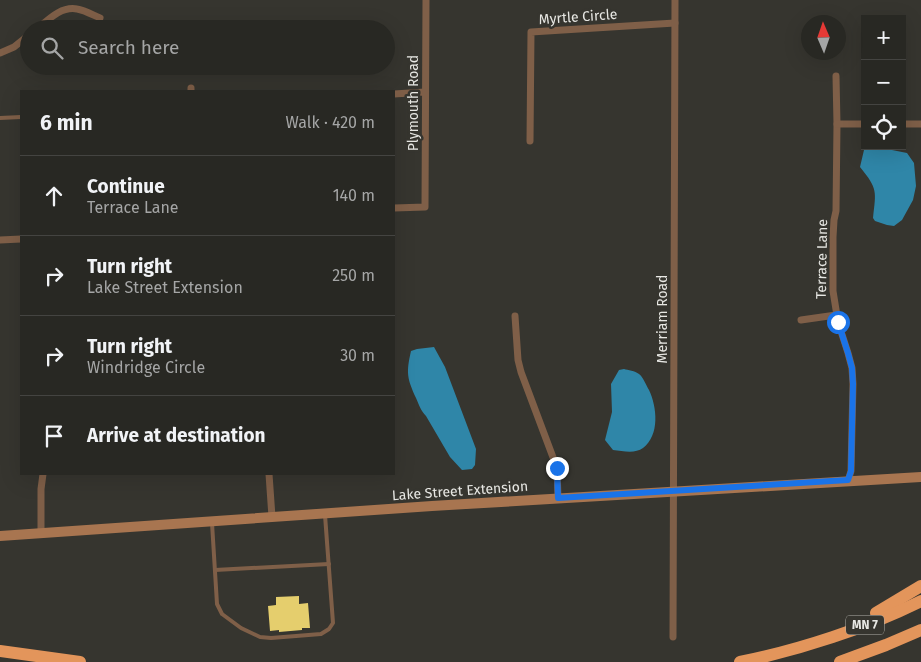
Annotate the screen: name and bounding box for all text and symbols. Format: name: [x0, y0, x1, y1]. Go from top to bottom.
street label: Myrtle Circle: [538, 6, 618, 28]
north arrow: [801, 15, 846, 60]
map controls: [861, 15, 906, 150]
button: +: [861, 15, 906, 60]
search box: [20, 20, 395, 75]
icon: search: [38, 34, 66, 62]
text: Search here: [78, 36, 179, 59]
street label: Plymouth Road: [405, 55, 422, 151]
button: −: [861, 60, 906, 105]
button: locate: [861, 105, 906, 150]
text: 6 min: [40, 110, 93, 136]
text: Walk · 420 m: [286, 113, 375, 132]
text: Continue: [87, 175, 165, 198]
icon: ahead: [40, 182, 68, 210]
text: 140 m: [333, 186, 375, 205]
text: Terrace Lane: [87, 198, 179, 217]
street label: Terrace Lane: [813, 219, 831, 299]
text: Turn right: [87, 255, 172, 278]
icon: right: [40, 262, 68, 290]
text: 250 m: [332, 266, 375, 285]
street label: Merriam Road: [654, 275, 671, 363]
text: Lake Street Extension: [87, 278, 243, 297]
route start: [827, 311, 850, 334]
text: Turn right: [87, 335, 172, 358]
icon: right: [40, 342, 68, 370]
text: 30 m: [340, 346, 375, 365]
text: Windridge Circle: [87, 358, 205, 377]
icon: arrive: [40, 422, 68, 450]
text: Arrive at destination: [87, 424, 266, 447]
route end: [546, 457, 569, 480]
street label: Lake Street Extension: [391, 478, 529, 504]
road number: MN 7: [846, 616, 884, 634]

